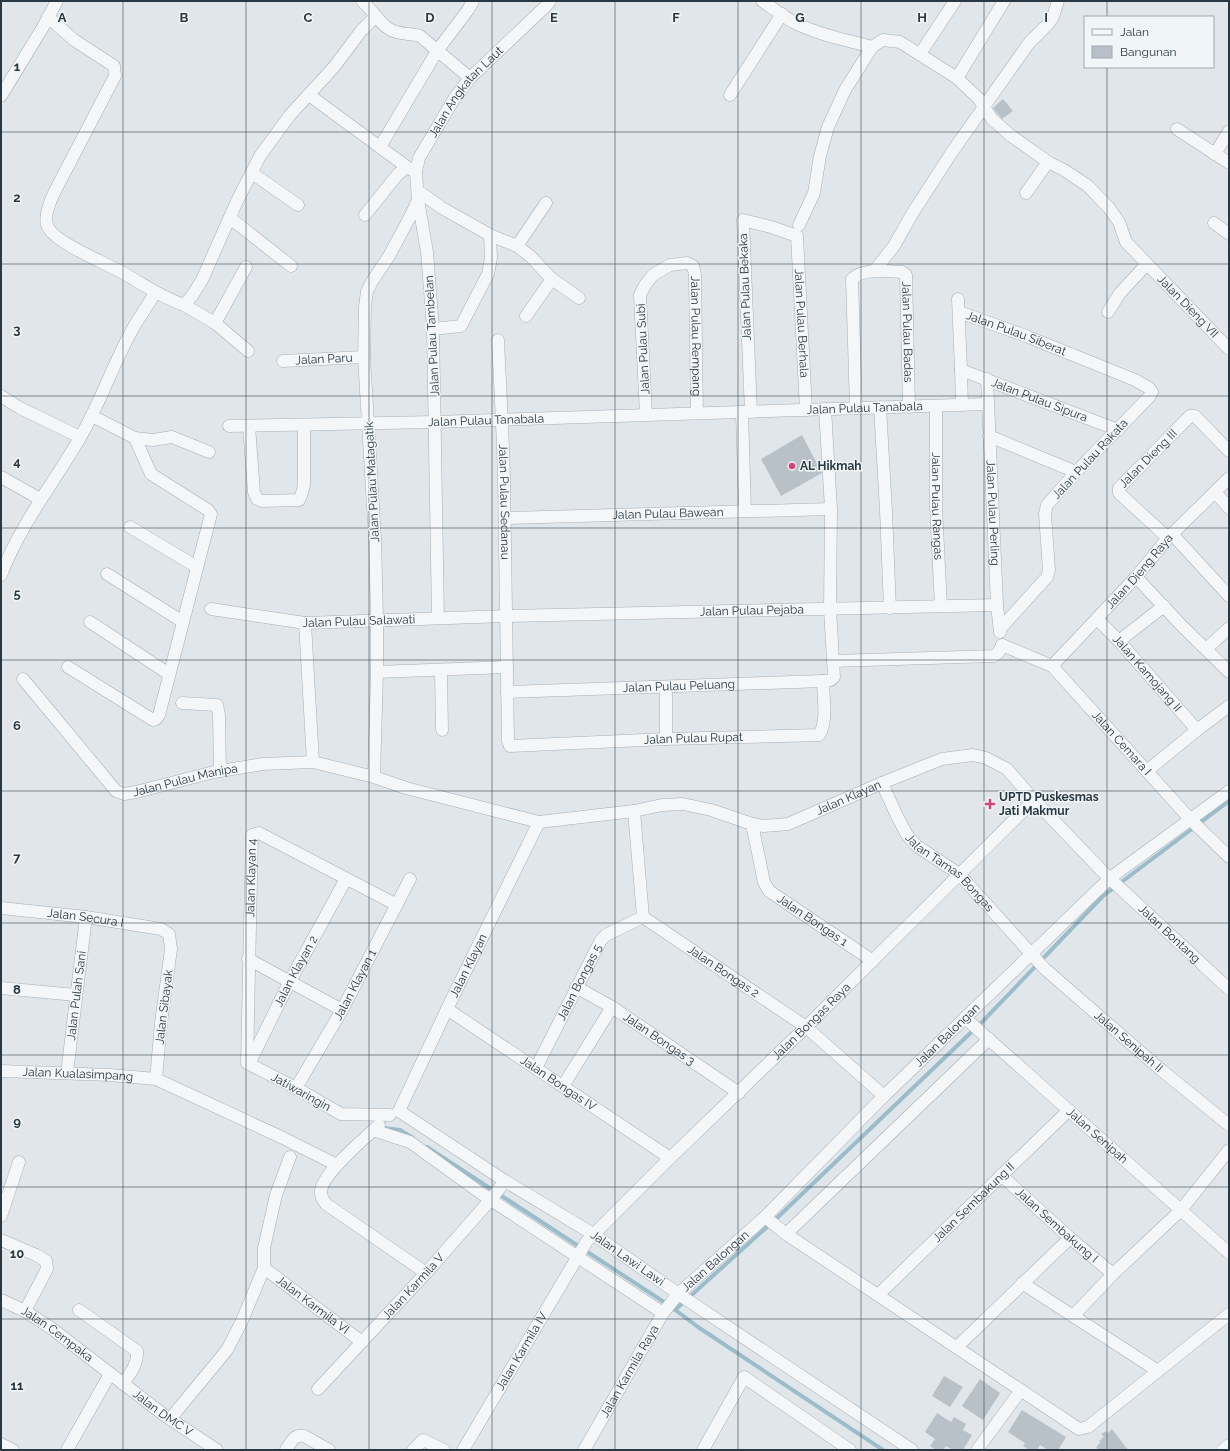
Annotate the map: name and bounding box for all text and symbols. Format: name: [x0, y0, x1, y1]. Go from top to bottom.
text: A: [58, 10, 67, 25]
text: B: [180, 10, 189, 25]
text: C: [304, 10, 313, 25]
text: D: [425, 10, 435, 25]
text: E: [550, 10, 558, 25]
text: F: [672, 10, 680, 25]
text: G: [795, 10, 805, 25]
text: H: [917, 10, 927, 25]
text: I: [1044, 10, 1048, 25]
legend: [1084, 16, 1214, 68]
text: Jalan: [1120, 25, 1149, 39]
street label: Jalan Angkatan Laut: [426, 43, 506, 140]
text: Bangunan: [1120, 45, 1177, 59]
text: 1: [14, 59, 21, 74]
text: 2: [13, 190, 21, 205]
street label: Jalan Pulau Bekaka: [736, 233, 754, 341]
street label: Jalan Pulau Berhala: [792, 268, 811, 378]
street label: Jalan Dieng VII: [1155, 272, 1221, 341]
street label: Jalan Pulau Tambelan: [422, 275, 442, 397]
street label: Jalan Pulau Rempang: [688, 276, 704, 397]
street label: Jalan Pulau Badas: [899, 281, 915, 383]
street label: Jalan Pulau Subi: [634, 303, 652, 395]
street label: Jalan Pulau Siberat: [964, 308, 1068, 358]
text: 3: [13, 322, 21, 337]
street label: Jalan Paru: [295, 351, 353, 367]
street label: Jalan Pulau Sipura: [989, 375, 1090, 425]
street label: Jalan Pulau Tanabala: [806, 399, 923, 417]
street label: Jalan Pulau Tanabala: [428, 411, 544, 429]
street label: Jalan Pulau Rakata: [1049, 416, 1131, 502]
street label: Jalan Pulau Matagatik: [362, 421, 382, 543]
street label: Jalan Dieng III: [1116, 426, 1180, 491]
street label: Jalan Pulau Sedanau: [496, 444, 512, 560]
street label: Jalan Pulau Rangas: [929, 452, 946, 560]
text: 4: [13, 454, 21, 469]
place label: AL Hikmah: [800, 459, 862, 473]
street label: Jalan Pulau Perling: [984, 460, 1002, 566]
marker: AL Hikmah: [787, 461, 797, 471]
street label: Jalan Pulau Bawean: [612, 505, 724, 522]
street label: Jalan Dieng Raya: [1103, 530, 1175, 611]
text: 5: [13, 586, 21, 601]
street label: Jalan Pulau Pejaba: [699, 602, 804, 619]
street label: Jalan Pulau Salawati: [302, 612, 416, 630]
street label: Jalan Kamojang II: [1110, 632, 1185, 714]
street label: Jalan Pulau Peluang: [622, 677, 735, 695]
street label: Jalan Cemara I: [1089, 708, 1154, 778]
text: 6: [13, 718, 21, 733]
street label: Jalan Pulau Rupat: [643, 730, 743, 747]
street label: Jalan Pulau Manipa: [132, 761, 239, 799]
street label: Jalan Klayan: [814, 777, 883, 818]
place label: UPTD Puskesmas Jati Makmur: [999, 790, 1099, 818]
marker: UPTD Puskesmas Jati Makmur: [984, 798, 996, 810]
street label: Jalan Tamas Bongas: [902, 831, 997, 915]
street label: Jalan Klayan 4: [243, 838, 259, 918]
text: 7: [13, 850, 21, 865]
street label: Jalan Bongas 1: [775, 892, 851, 949]
street label: Jalan Bontang: [1136, 902, 1203, 966]
street label: Jalan Secura I: [47, 906, 125, 930]
street label: Jalan Klayan: [447, 931, 490, 1000]
street label: Jalan Klayan 2: [271, 933, 321, 1009]
street label: Jalan Bongas 5: [554, 942, 605, 1023]
street label: Jalan Bongas 2: [685, 942, 762, 1000]
street label: Jalan Klayan 1: [331, 947, 379, 1022]
street label: Jalan Pulah Sani: [64, 950, 89, 1041]
street label: Jalan Sibayak: [152, 968, 176, 1045]
street label: Jalan Bongas Raya: [769, 980, 853, 1063]
text: 8: [13, 982, 21, 997]
street label: Jalan Balongan: [912, 1001, 983, 1070]
street label: Jalan Senipah II: [1092, 1008, 1166, 1075]
street label: Jalan Bongas 3: [621, 1010, 698, 1068]
street label: Jalan Bongas IV: [518, 1053, 599, 1114]
street label: Jalan Kualasimpang: [22, 1065, 134, 1084]
street label: Jatiwaringin: [269, 1070, 333, 1114]
street label: Jalan Senipah: [1064, 1105, 1131, 1167]
text: 9: [13, 1114, 21, 1129]
street label: Jalan Sembakung II: [930, 1160, 1017, 1245]
street label: Jalan Sembakung I: [1013, 1185, 1101, 1265]
street label: Jalan Lawi Lawi: [588, 1228, 667, 1289]
street label: Jalan Balongan: [679, 1228, 752, 1295]
text: 10: [10, 1246, 24, 1261]
street label: Jalan Karmila V: [379, 1250, 447, 1322]
street label: Jalan Karmila VI: [273, 1273, 352, 1337]
street label: Jalan Cempaka: [19, 1303, 96, 1365]
street label: Jalan Karmila IV: [493, 1310, 550, 1393]
street label: Jalan Karmila Raya: [597, 1323, 662, 1420]
text: 11: [11, 1378, 24, 1393]
street label: Jalan DMC V: [130, 1387, 195, 1439]

